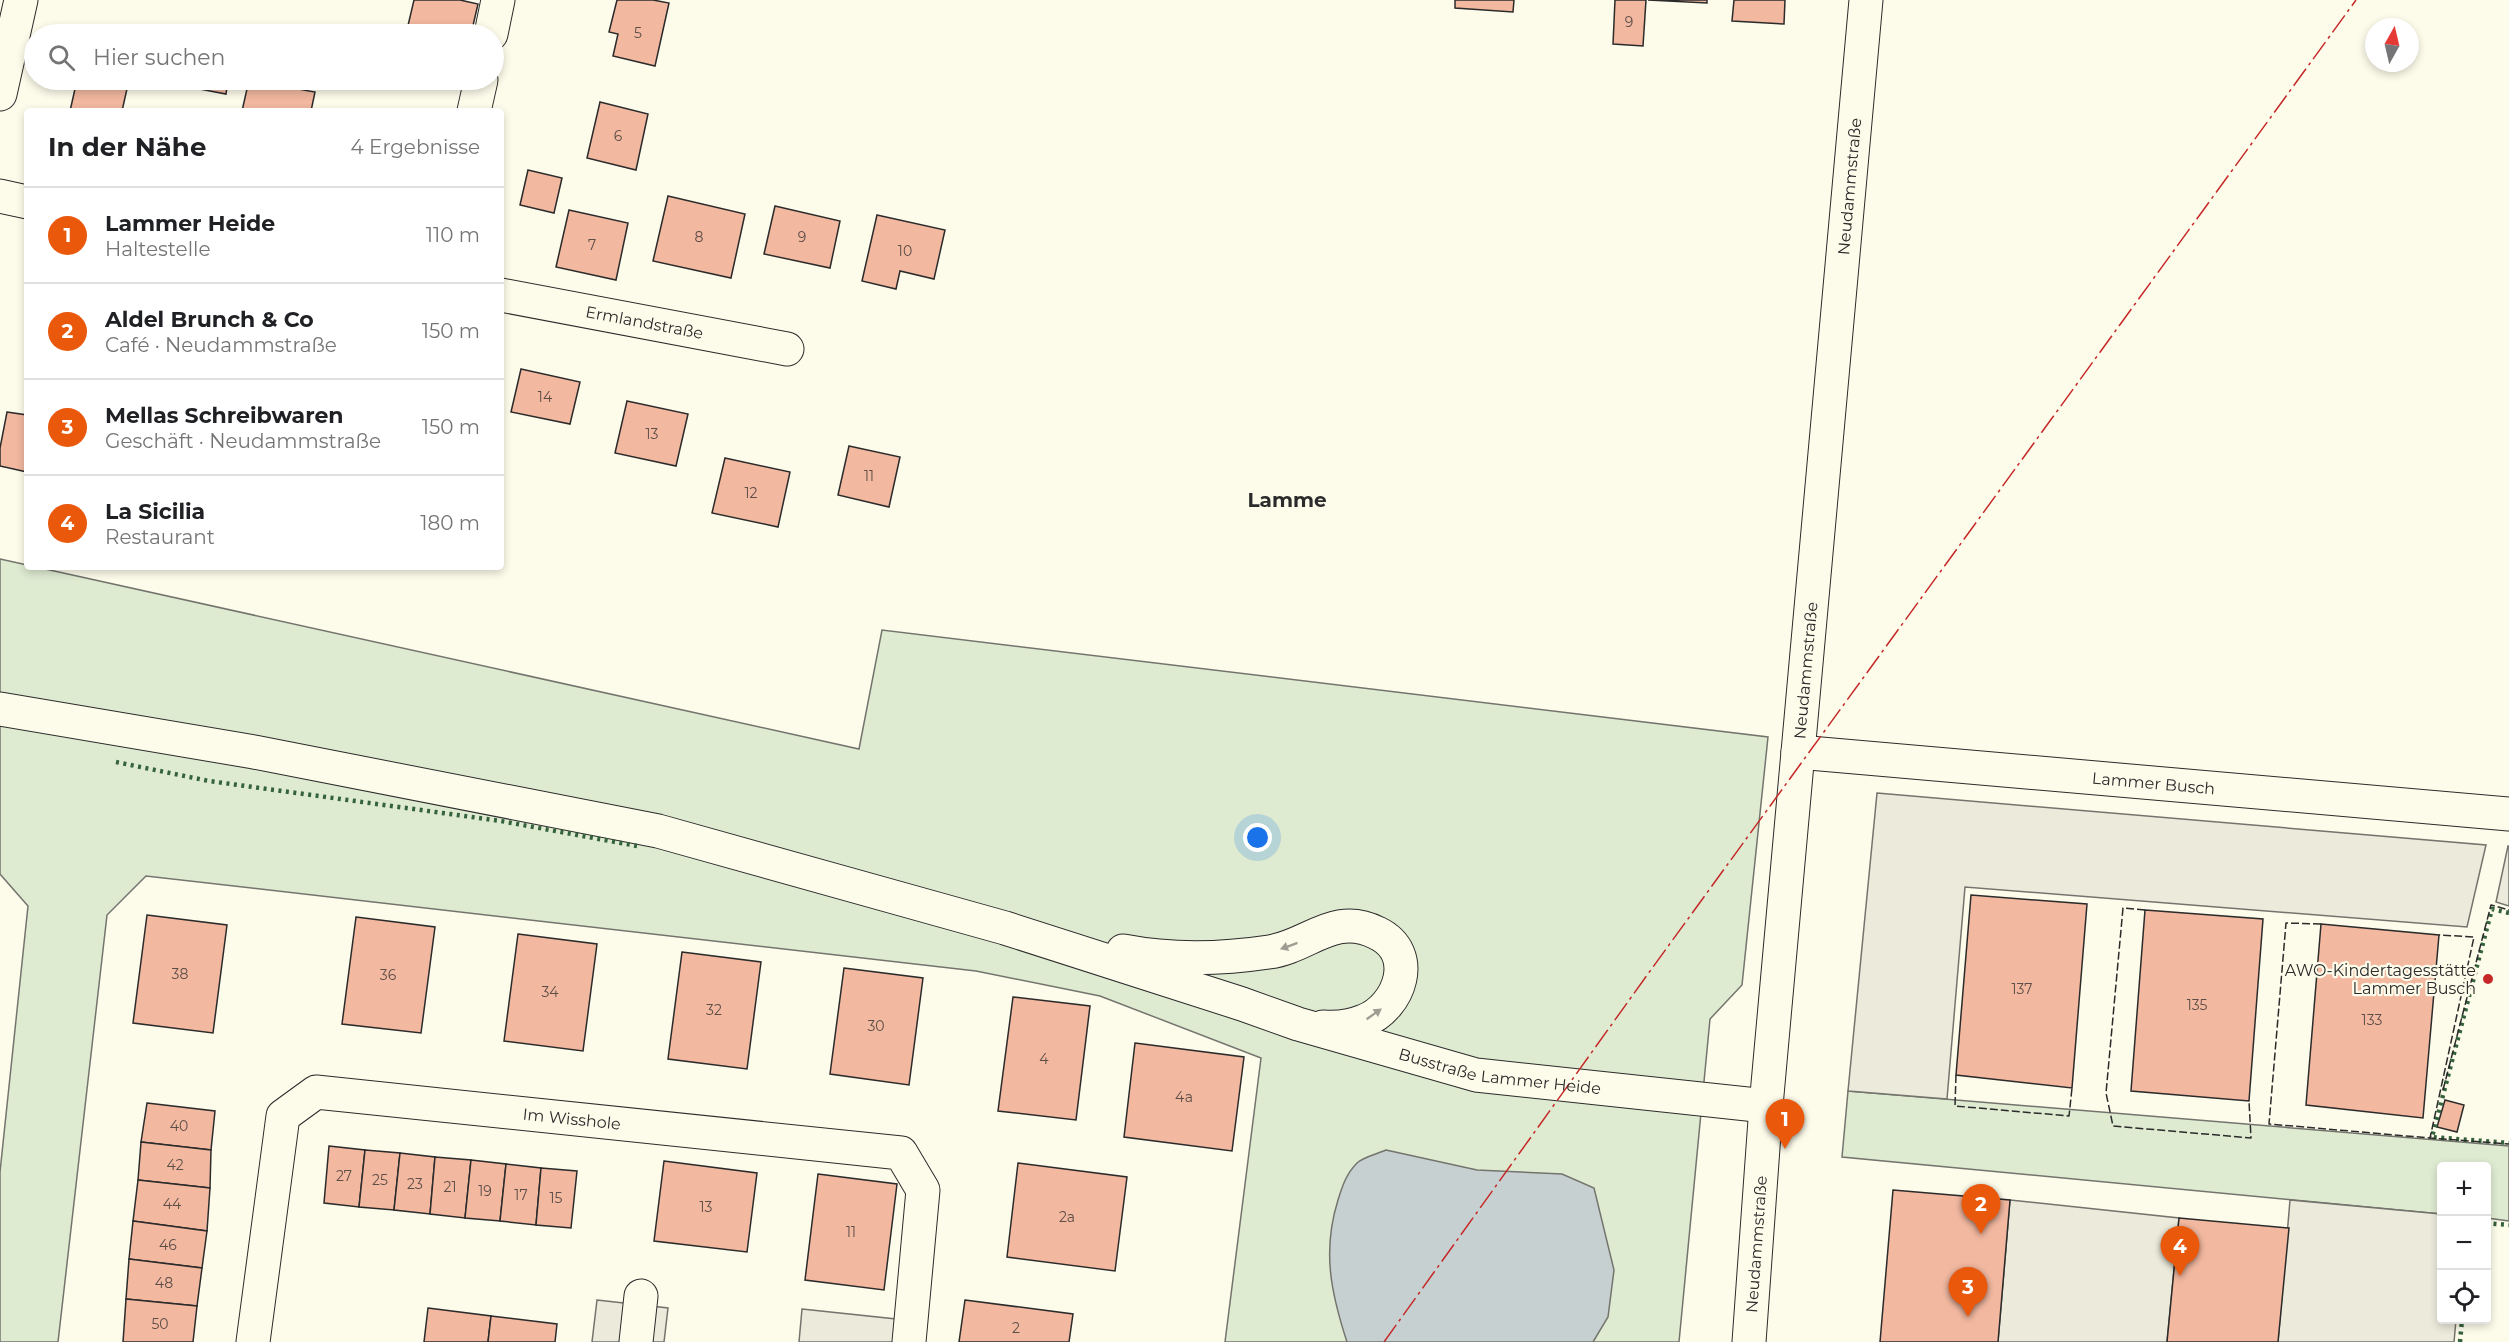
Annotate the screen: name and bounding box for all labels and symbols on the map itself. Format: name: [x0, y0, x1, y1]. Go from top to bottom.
house number: 9: [1625, 13, 1633, 31]
north arrow: [2365, 18, 2419, 72]
house number: 5: [634, 24, 642, 42]
street label: Neudammstraße: [1834, 117, 1865, 256]
house number: 6: [614, 127, 623, 145]
house number: 8: [695, 228, 704, 246]
house number: 9: [798, 228, 806, 246]
house number: 7: [588, 236, 596, 254]
house number: 10: [898, 242, 912, 260]
street label: Ermlandstraße: [584, 302, 705, 343]
house number: 14: [538, 388, 553, 406]
house number: 13: [646, 425, 659, 443]
house number: 11: [864, 467, 874, 485]
house number: 12: [744, 484, 758, 502]
district label: Lamme: [1247, 488, 1327, 512]
street label: Neudammstraße: [1790, 601, 1822, 740]
street label: Lammer Busch: [2091, 769, 2216, 798]
your location: [1243, 823, 1272, 852]
one-way arrow: [1280, 942, 1298, 951]
place label: AWO-Kindertagesstätte Lammer Busch: [2285, 961, 2476, 998]
house number: 38: [172, 965, 188, 983]
house number: 36: [380, 966, 397, 984]
marker: AWO-Kindertagesstätte Lammer Busch: [2481, 972, 2495, 986]
house number: 137: [2011, 980, 2033, 998]
house number: 34: [541, 983, 559, 1001]
house number: 135: [2187, 996, 2207, 1014]
house number: 32: [706, 1001, 722, 1019]
one-way arrow: [1366, 1008, 1382, 1020]
house number: 133: [2362, 1011, 2382, 1029]
house number: 30: [867, 1017, 885, 1035]
street label: Busstraße Lammer Heide: [1397, 1044, 1602, 1098]
house number: 4: [1039, 1050, 1049, 1068]
house number: 4a: [1175, 1088, 1193, 1106]
pin: 1: [1766, 1100, 1804, 1149]
street label: Im Wisshole: [522, 1105, 622, 1134]
house number: 40: [170, 1117, 188, 1135]
house number: 42: [166, 1156, 184, 1174]
house number: 27: [336, 1167, 352, 1185]
house number: 25: [372, 1171, 388, 1189]
house number: 23: [407, 1175, 423, 1193]
street label: Neudammstraße: [1742, 1175, 1771, 1314]
house number: 21: [443, 1178, 457, 1196]
house number: 19: [478, 1182, 492, 1200]
pin: 2: [1962, 1184, 2000, 1234]
house number: 17: [514, 1186, 528, 1204]
house number: 15: [550, 1189, 563, 1207]
house number: 44: [163, 1195, 182, 1213]
house number: 13: [700, 1198, 713, 1216]
house number: 2a: [1059, 1208, 1075, 1226]
house number: 11: [846, 1223, 856, 1241]
pin: 4: [2160, 1226, 2200, 1276]
house number: 46: [159, 1236, 177, 1254]
pin: 3: [1948, 1268, 1988, 1317]
house number: 48: [155, 1274, 173, 1292]
house number: 50: [151, 1315, 169, 1333]
house number: 2: [1012, 1319, 1020, 1337]

